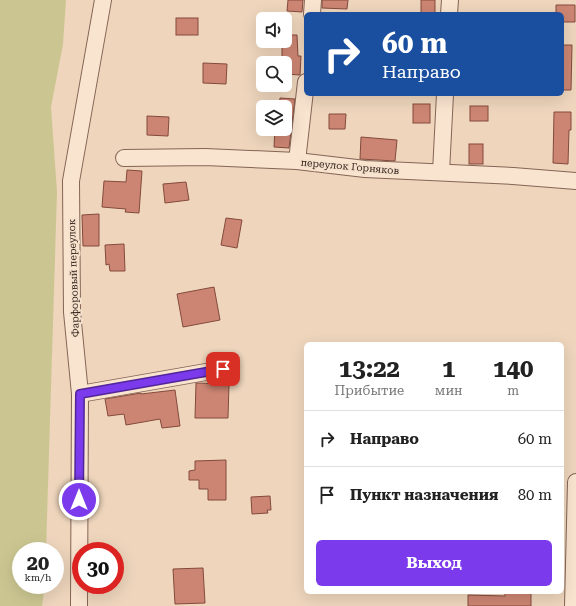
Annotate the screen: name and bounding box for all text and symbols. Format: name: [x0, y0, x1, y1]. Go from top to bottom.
map controls: [256, 12, 292, 136]
button: sound: [256, 12, 292, 48]
text: 60 m: [382, 27, 447, 60]
icon: right: [316, 28, 368, 80]
button: search: [256, 56, 292, 92]
text: Направо: [382, 61, 461, 82]
button: layers: [256, 100, 292, 136]
street label: переулок Горняков: [300, 157, 400, 176]
street label: Фарфоровый переулок: [66, 218, 81, 337]
pin: [206, 352, 240, 386]
text: 13:22: [339, 355, 400, 383]
text: 1: [442, 355, 455, 383]
text: 140: [493, 355, 533, 383]
icon: arrive: [212, 358, 234, 380]
text: Прибытие: [335, 383, 404, 398]
text: мин: [435, 383, 463, 398]
text: m: [507, 383, 519, 398]
icon: right: [316, 428, 338, 450]
text: Направо: [350, 430, 419, 448]
text: 60 m: [518, 430, 552, 448]
position arrow: [58, 479, 100, 521]
icon: arrive: [316, 484, 338, 506]
text: Пункт назначения: [350, 486, 498, 504]
text: 80 m: [518, 486, 552, 504]
button: Выход: [316, 540, 552, 586]
speed limit sign: 30: [72, 542, 124, 594]
text: 20: [27, 551, 49, 575]
text: km/h: [25, 572, 51, 583]

